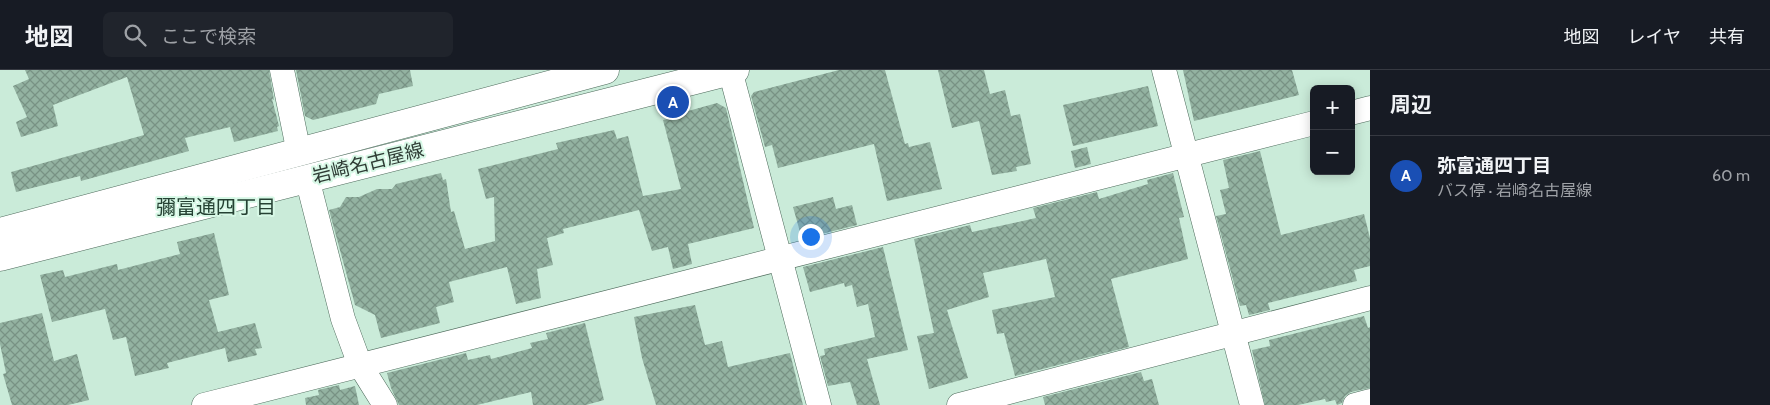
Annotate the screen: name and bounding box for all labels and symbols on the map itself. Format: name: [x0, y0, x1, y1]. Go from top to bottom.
pin: A: [657, 83, 689, 121]
street label: 岩崎名古屋線: [310, 138, 426, 188]
district label: 彌富通四丁目: [156, 195, 276, 219]
your location: [798, 224, 824, 250]

